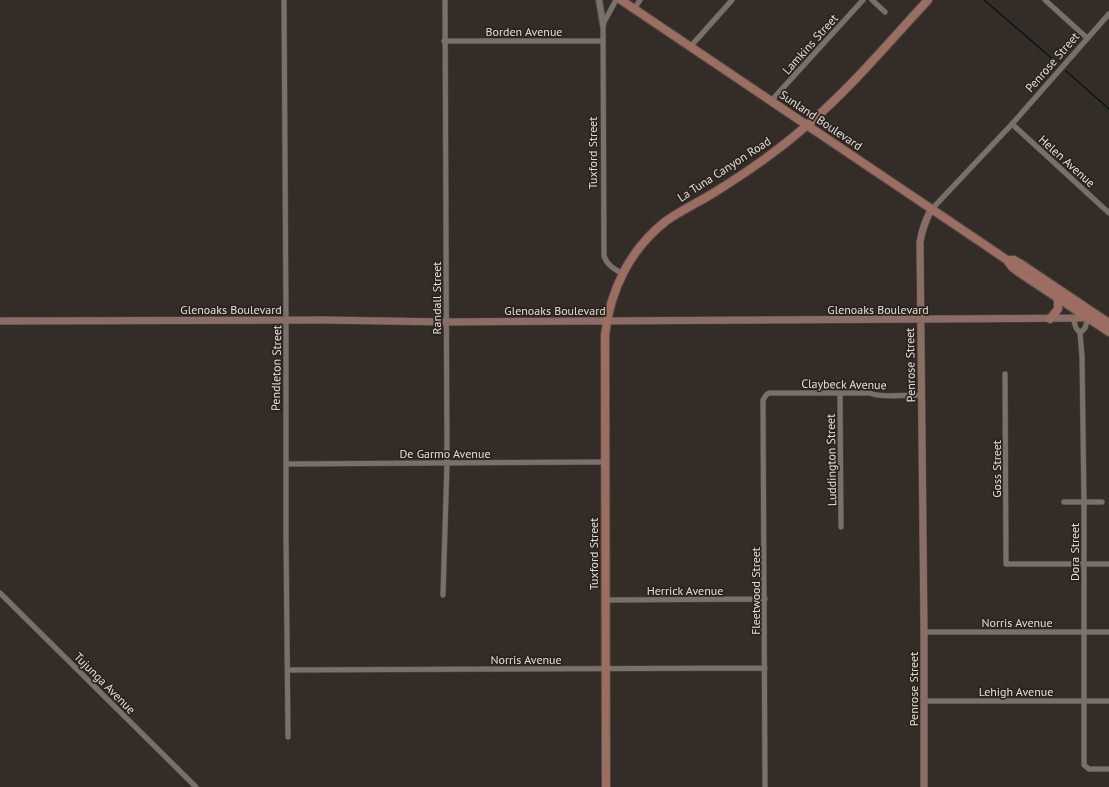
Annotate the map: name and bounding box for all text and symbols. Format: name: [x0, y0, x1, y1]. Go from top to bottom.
street label: Lamkins Street: [779, 11, 841, 77]
street label: Borden Avenue: [486, 24, 562, 39]
street label: Penrose Street: [1022, 29, 1082, 95]
street label: Sunland Boulevard: [777, 87, 865, 153]
street label: Tuxford Street: [585, 117, 600, 189]
street label: Helen Avenue: [1036, 132, 1098, 190]
street label: La Tuna Canyon Road: [674, 133, 774, 205]
street label: Randall Street: [429, 262, 444, 334]
street label: Glenoaks Boulevard: [180, 302, 282, 317]
street label: Glenoaks Boulevard: [827, 302, 929, 317]
street label: Glenoaks Boulevard: [504, 303, 606, 318]
street label: Pendleton Street: [268, 325, 284, 411]
street label: Penrose Street: [902, 328, 918, 402]
street label: Claybeck Avenue: [801, 376, 887, 392]
street label: Luddington Street: [823, 414, 839, 506]
street label: Goss Street: [989, 440, 1004, 498]
street label: De Garmo Avenue: [400, 446, 491, 461]
street label: Tuxford Street: [586, 518, 601, 590]
street label: Dora Street: [1067, 523, 1082, 581]
street label: Fleetwood Street: [748, 547, 763, 635]
street label: Herrick Avenue: [647, 583, 723, 598]
street label: Norris Avenue: [981, 615, 1053, 630]
street label: Tujunga Avenue: [71, 649, 139, 717]
street label: Norris Avenue: [490, 652, 562, 667]
street label: Penrose Street: [906, 652, 921, 726]
street label: Lehigh Avenue: [979, 684, 1053, 699]

